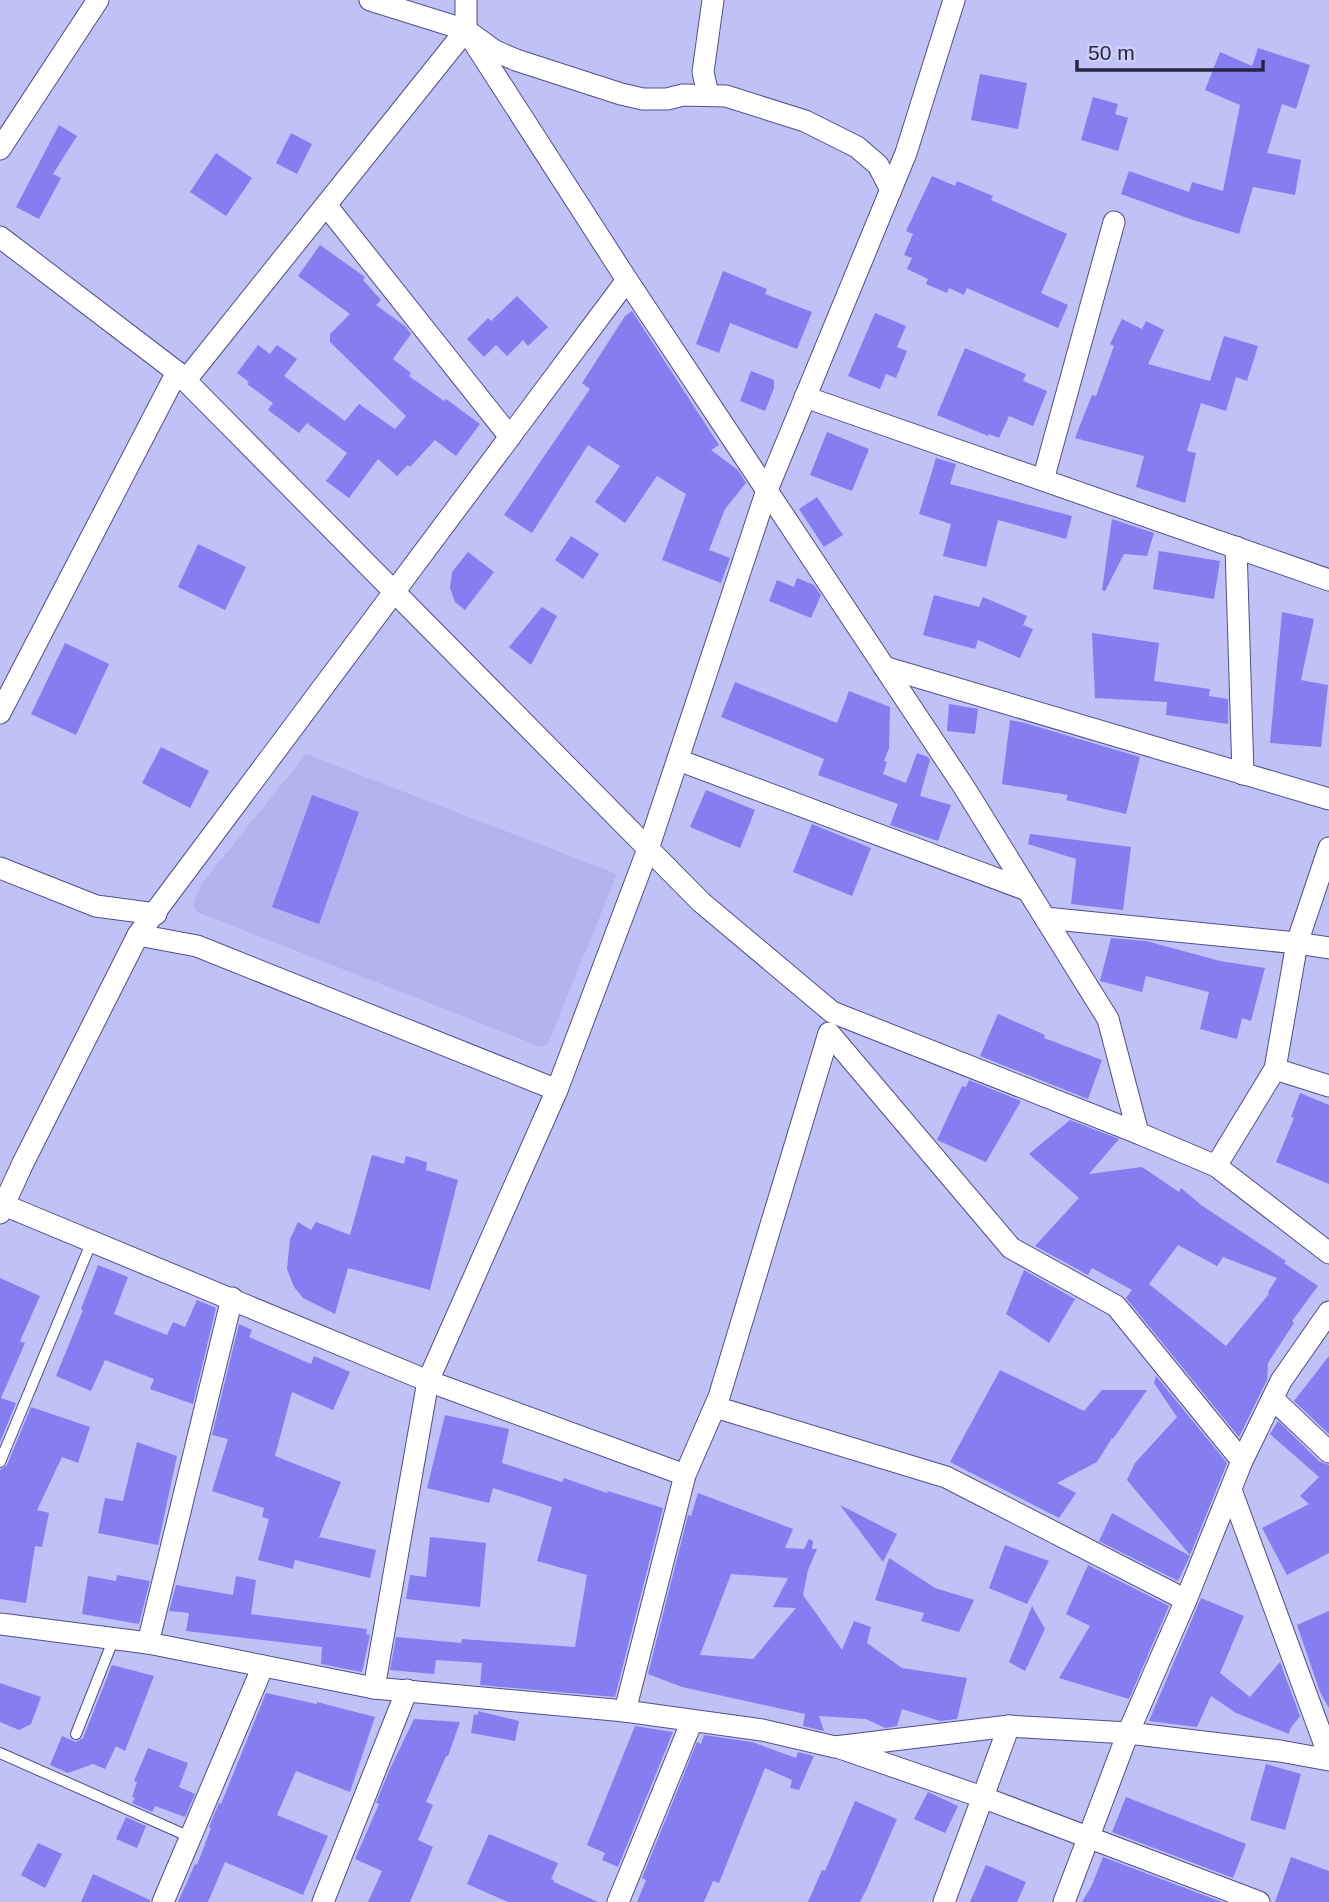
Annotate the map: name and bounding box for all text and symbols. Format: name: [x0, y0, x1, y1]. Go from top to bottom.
scale bar: [1077, 28, 1262, 72]
text: 50 m: [1088, 41, 1135, 64]

